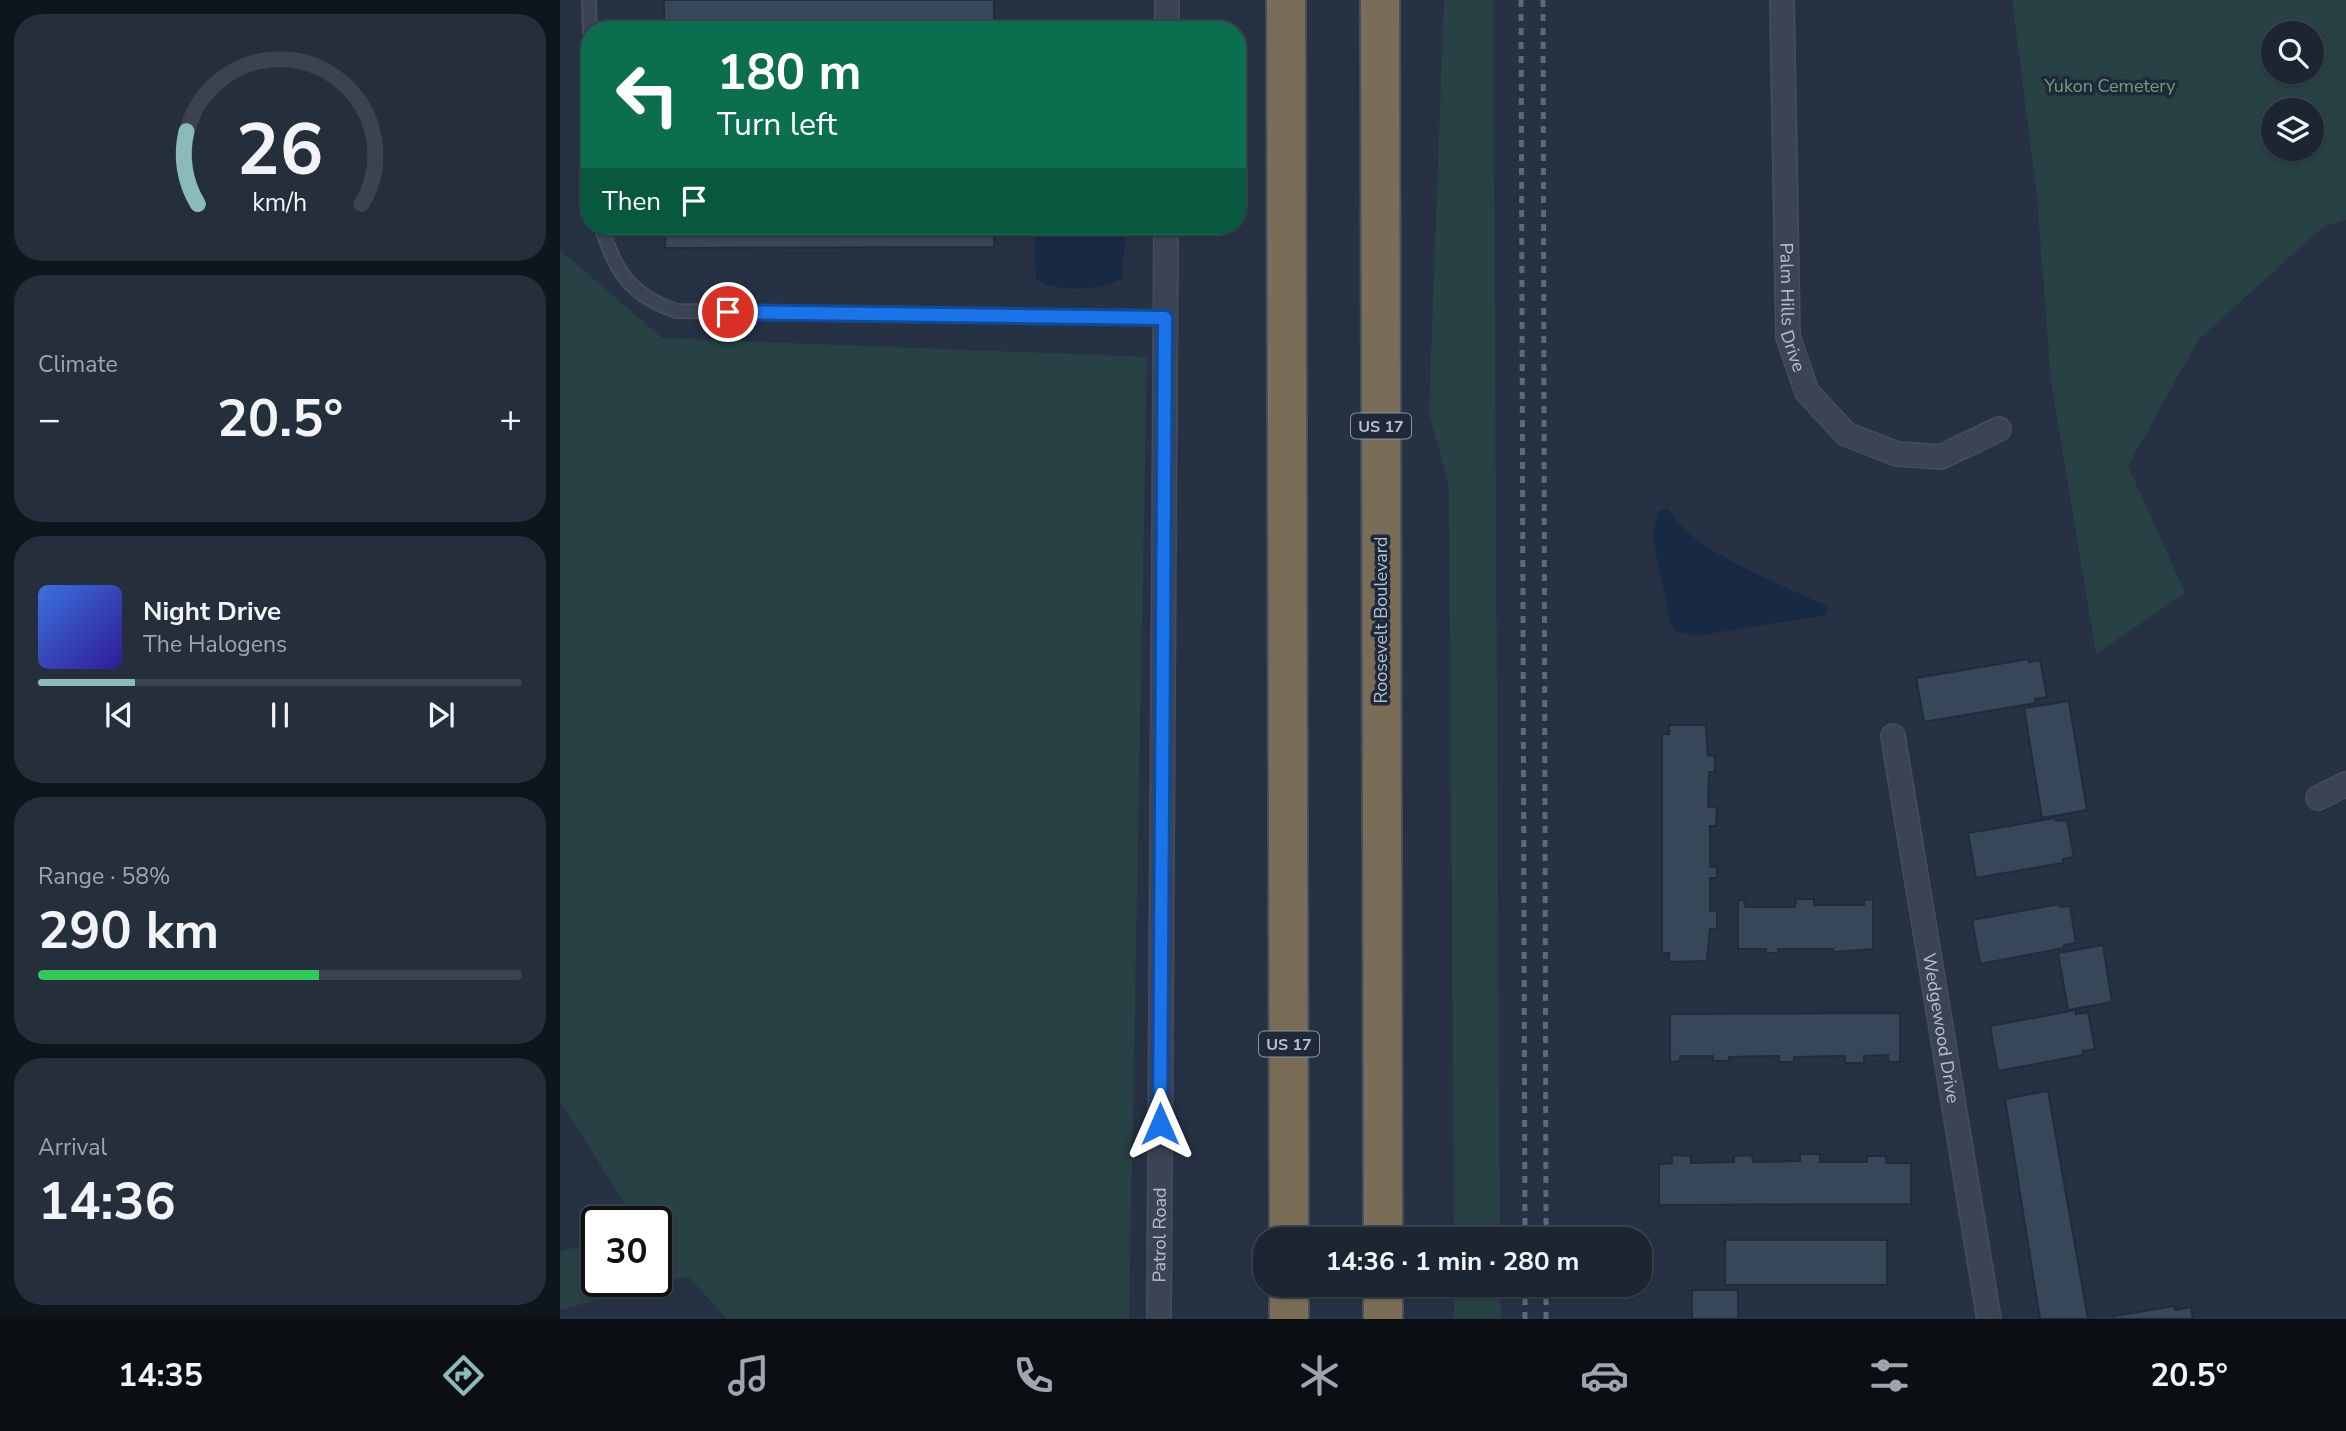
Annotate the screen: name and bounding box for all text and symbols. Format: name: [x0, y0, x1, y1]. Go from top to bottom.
map controls: [2261, 21, 2324, 161]
button: search: [2261, 21, 2324, 84]
text: 180 m: [717, 39, 861, 106]
icon: left: [602, 49, 693, 140]
park label: Yukon Cemetery: [2043, 74, 2176, 98]
button: layers: [2261, 98, 2324, 161]
text: 26: [236, 100, 324, 200]
text: Turn left: [717, 103, 837, 146]
icon: arrive: [675, 182, 713, 220]
text: Then: [602, 184, 661, 219]
text: km/h: [252, 185, 308, 219]
street label: Palm Hills Drive: [1774, 243, 1811, 375]
pin: [698, 282, 758, 342]
icon: arrive: [709, 293, 747, 331]
text: Climate: [38, 349, 118, 380]
text: 20.5°: [217, 383, 343, 454]
text: −: [38, 394, 61, 445]
text: +: [499, 394, 522, 445]
road number: US 17: [1351, 414, 1411, 438]
street label: Roosevelt Boulevard: [1369, 536, 1393, 704]
text: Night Drive: [143, 594, 281, 629]
text: The Halogens: [143, 629, 287, 660]
icon: previous: [100, 696, 138, 734]
icon: pause: [261, 696, 299, 734]
icon: next: [422, 696, 460, 734]
text: Range · 58%: [38, 861, 170, 892]
text: 290 km: [38, 895, 219, 966]
street label: Wedgewood Drive: [1917, 951, 1965, 1105]
road number: US 17: [1259, 1032, 1319, 1056]
position arrow: [1123, 1087, 1197, 1161]
text: Arrival: [38, 1132, 107, 1163]
text: 14:36: [38, 1166, 176, 1237]
street label: Patrol Road: [1147, 1187, 1172, 1283]
speed limit sign: 30: [581, 1206, 672, 1297]
text: 14:36 · 1 min · 280 m: [1326, 1244, 1579, 1279]
icon: directions: [439, 1351, 488, 1400]
icon: music: [724, 1351, 773, 1400]
icon: phone: [1009, 1351, 1058, 1400]
icon: climate: [1295, 1351, 1344, 1400]
icon: car: [1580, 1351, 1629, 1400]
icon: filters: [1865, 1351, 1914, 1400]
text: 14:35: [118, 1354, 203, 1397]
text: 20.5°: [2150, 1354, 2228, 1397]

